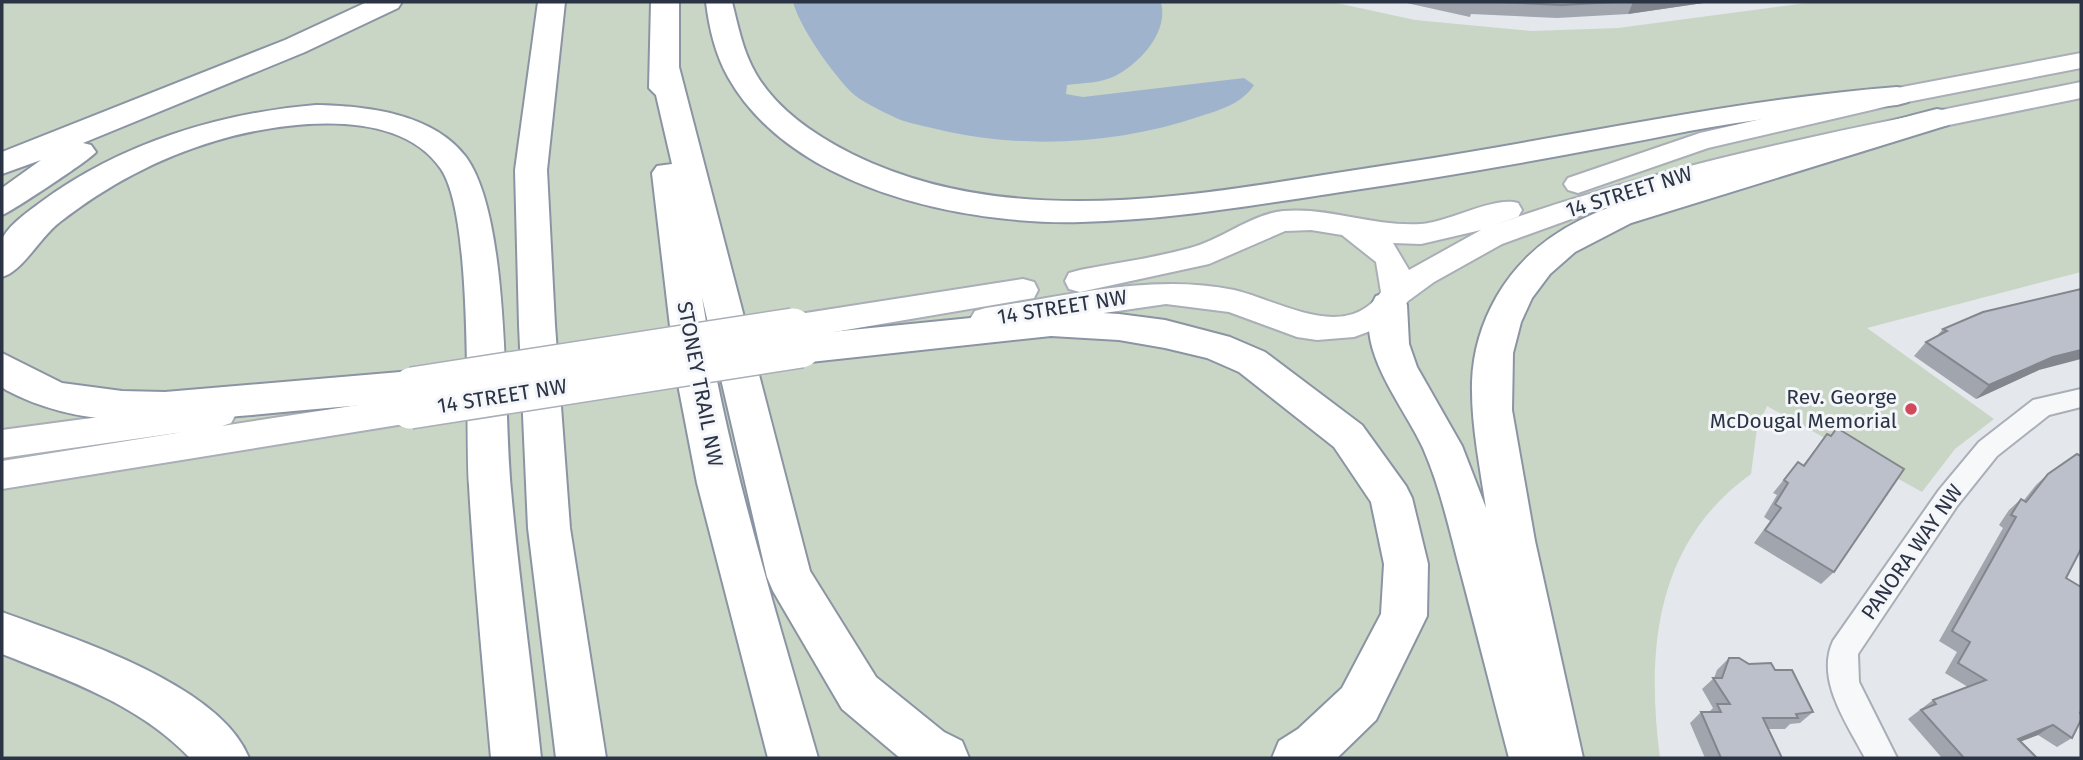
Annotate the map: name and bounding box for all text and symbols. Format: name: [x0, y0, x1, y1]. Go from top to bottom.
street label: 14 STREET NW: [1563, 160, 1695, 224]
street label: 14 STREET NW: [995, 284, 1129, 330]
street label: STONEY TRAIL NW: [671, 299, 729, 469]
street label: 14 STREET NW: [435, 373, 569, 419]
place label: Rev. George McDougal Memorial: [1710, 384, 1897, 434]
marker: Rev. George McDougal Memorial: [1903, 401, 1919, 417]
street label: PANORA WAY NW: [1856, 479, 1968, 625]

